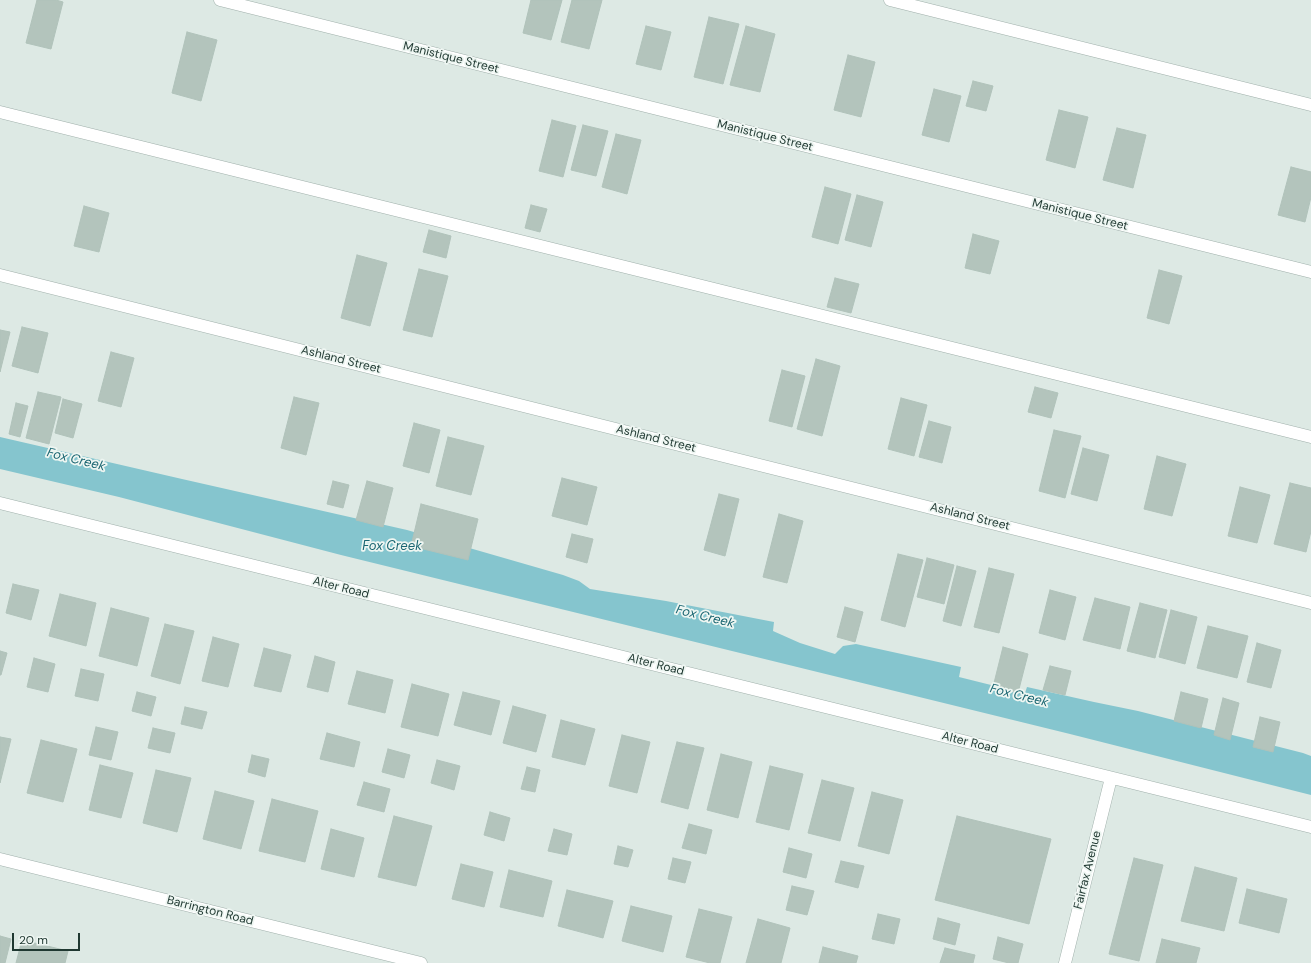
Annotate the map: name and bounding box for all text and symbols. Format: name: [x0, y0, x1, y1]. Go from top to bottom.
street label: Manistique Street: [402, 39, 500, 77]
street label: Manistique Street: [716, 117, 814, 155]
street label: Manistique Street: [1031, 196, 1129, 234]
street label: Ashland Street: [300, 343, 382, 377]
street label: Ashland Street: [615, 422, 697, 456]
water label: Fox Creek: [45, 445, 107, 475]
street label: Ashland Street: [929, 500, 1011, 534]
water label: Fox Creek: [362, 539, 422, 555]
street label: Alter Road: [311, 574, 371, 602]
water label: Fox Creek: [674, 602, 736, 632]
street label: Alter Road: [626, 651, 686, 679]
water label: Fox Creek: [988, 681, 1050, 711]
street label: Alter Road: [940, 729, 1000, 757]
street label: Fairfax Avenue: [1071, 829, 1105, 911]
street label: Barrington Road: [165, 893, 255, 929]
scale bar: [14, 925, 82, 951]
text: 20 m: [19, 932, 48, 948]

